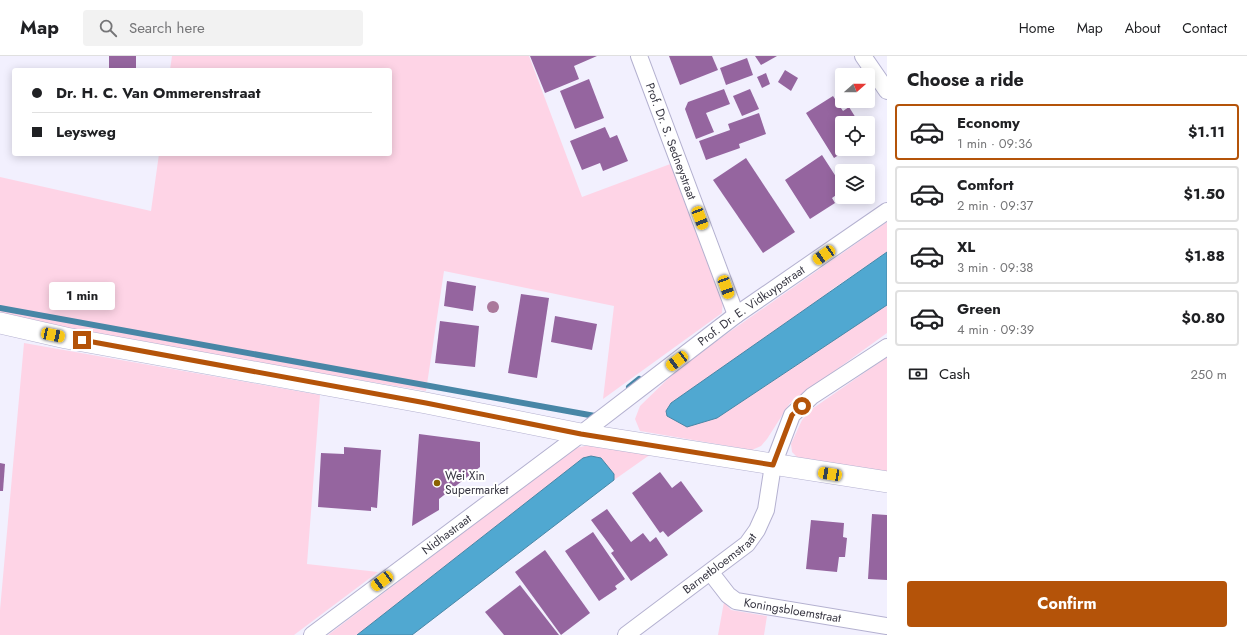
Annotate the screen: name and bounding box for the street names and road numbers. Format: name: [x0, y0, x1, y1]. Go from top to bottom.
street label: Prof. Dr. S. Sedneystraat: [641, 80, 701, 202]
street label: Prof. Dr. E. Vidkuypstraat: [694, 261, 809, 350]
street label: Nidhastraat: [418, 510, 475, 559]
street label: Barnetbloemstraat: [679, 529, 761, 598]
street label: Koningsbloemstraat: [742, 593, 843, 627]

